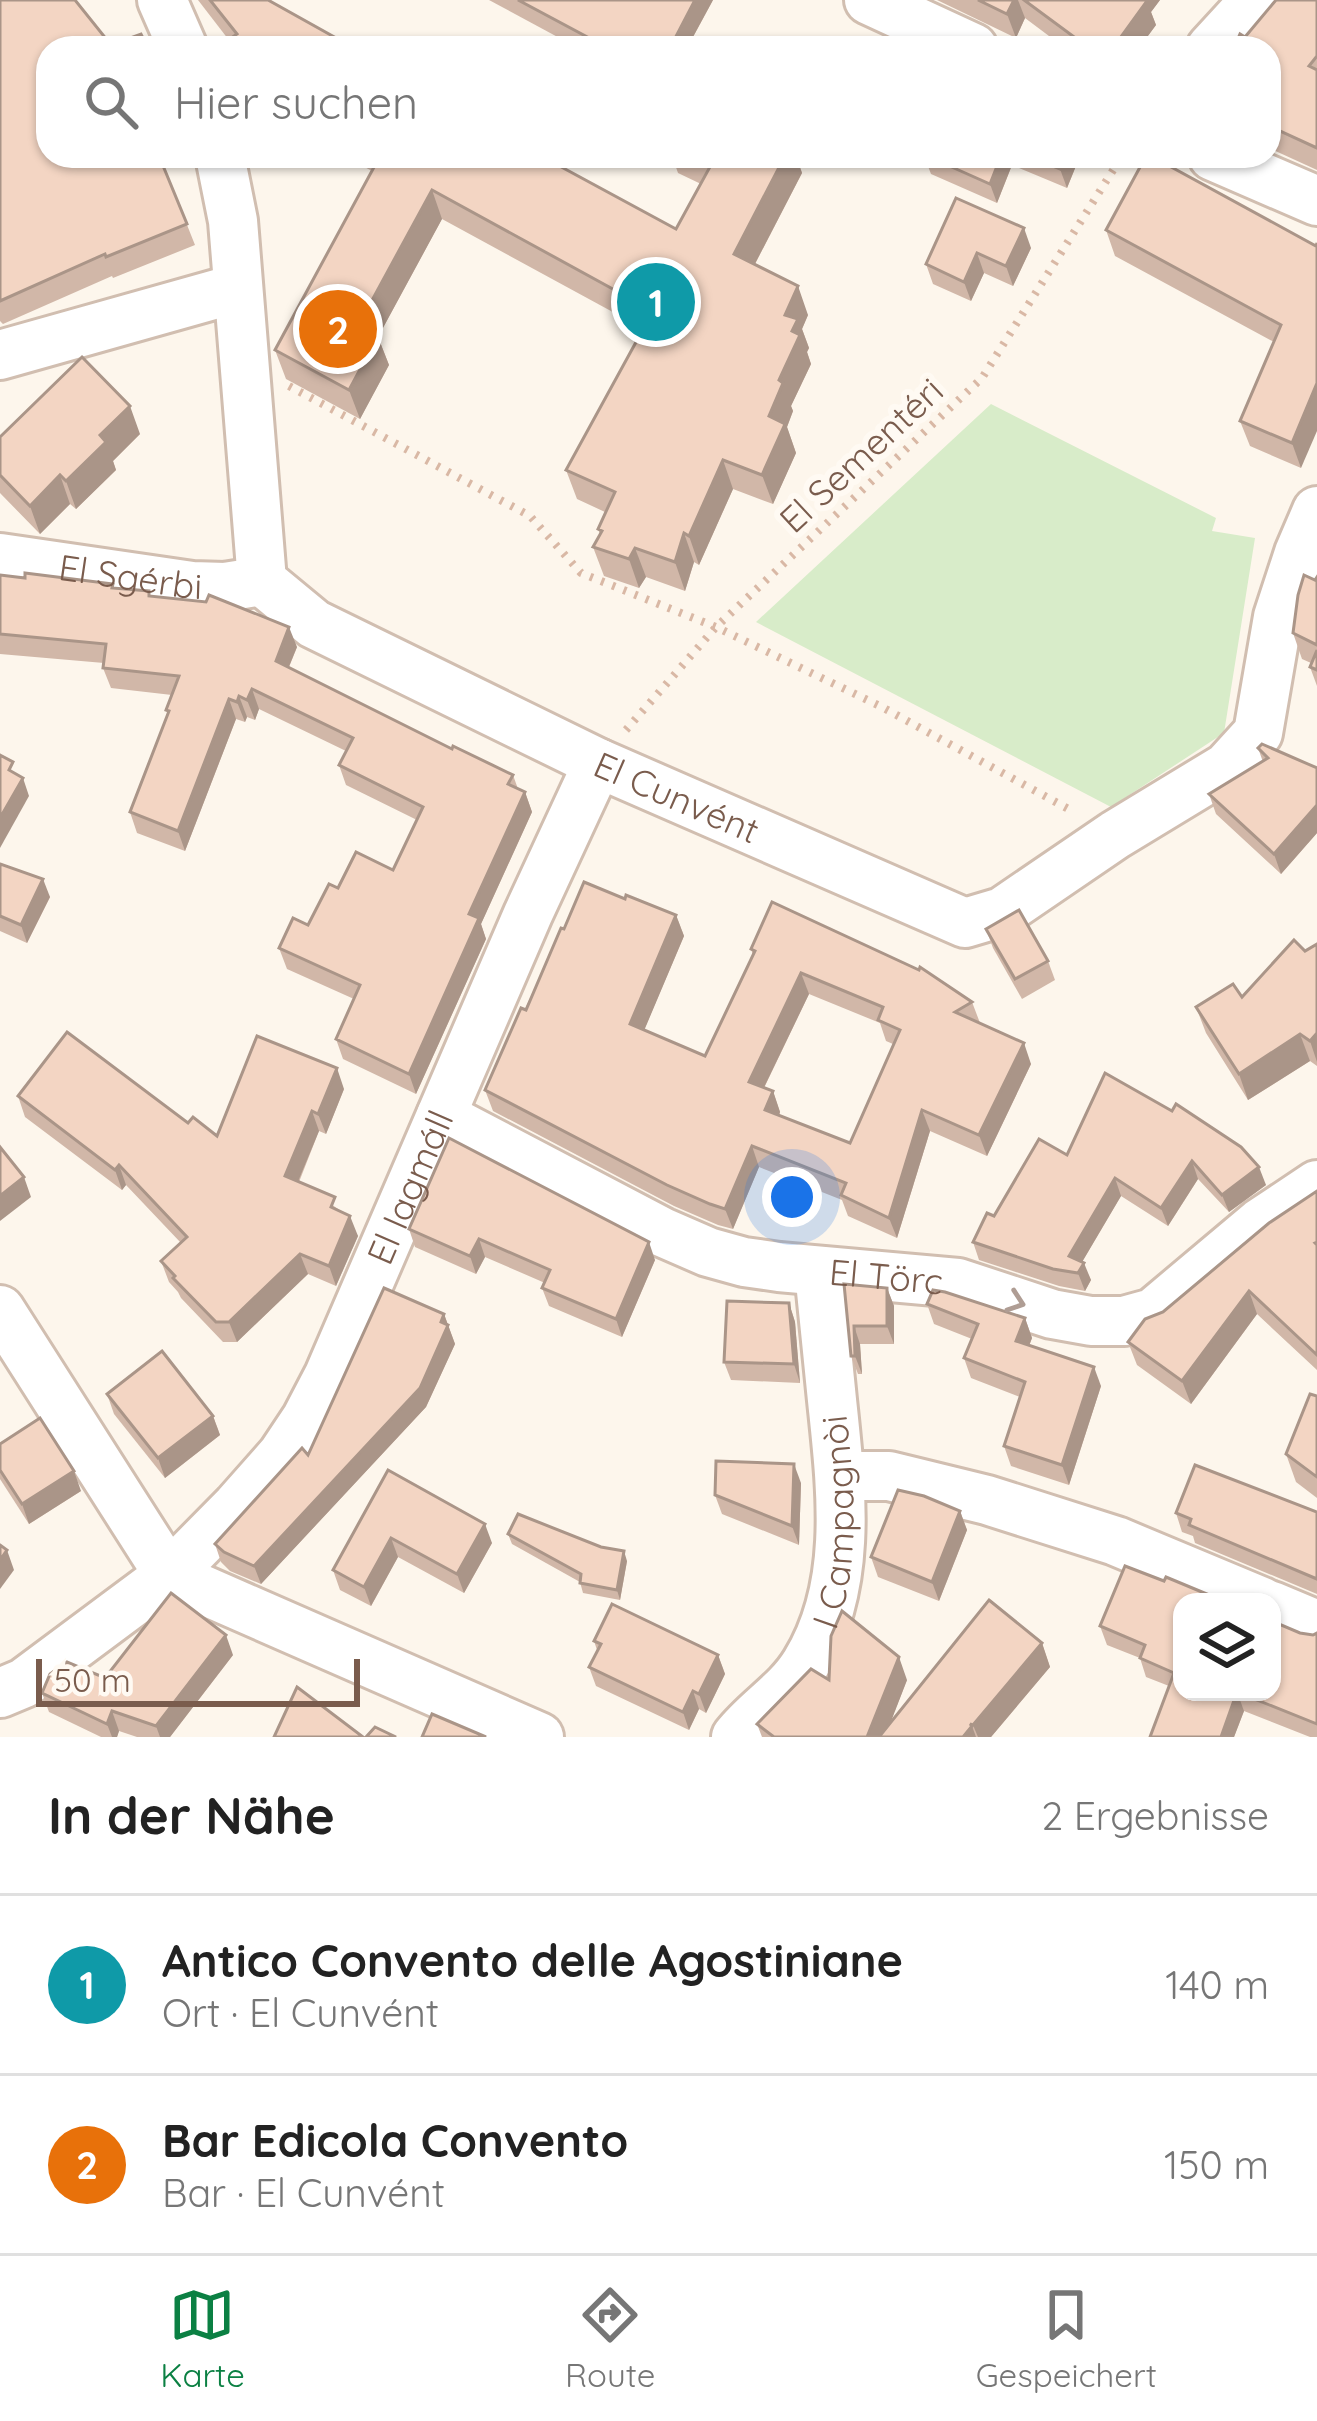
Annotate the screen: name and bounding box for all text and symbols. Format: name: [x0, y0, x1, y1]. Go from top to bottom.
search box: [36, 36, 1281, 168]
icon: search: [78, 69, 144, 135]
text: Hier suchen: [174, 74, 418, 130]
pin: 1: [617, 257, 695, 347]
pin: 2: [299, 284, 377, 374]
street label: El Sementéri: [770, 368, 952, 542]
street label: El Sgérbi: [56, 544, 203, 608]
street label: El Cunvént: [588, 741, 766, 853]
street label: El Iagmáll: [357, 1103, 463, 1271]
your location: [762, 1167, 822, 1227]
street label: El Törc: [827, 1249, 945, 1304]
one-way arrow: [1004, 1288, 1025, 1312]
street label: I Campagnòi: [802, 1413, 863, 1634]
map controls: [1173, 1593, 1281, 1701]
button: layers: [1173, 1593, 1281, 1701]
scale bar: [36, 1653, 360, 1706]
text: 50 m: [54, 1659, 131, 1700]
text: In der Nähe: [48, 1783, 335, 1847]
text: 2 Ergebnisse: [1041, 1791, 1269, 1840]
text: Antico Convento delle Agostiniane: [162, 1932, 903, 1988]
text: 1: [79, 1960, 95, 2009]
text: 140 m: [1165, 1960, 1269, 2009]
text: Ort · El Cunvént: [162, 1988, 439, 2037]
text: Bar Edicola Convento: [162, 2112, 628, 2168]
text: 2: [76, 2140, 98, 2189]
text: 150 m: [1164, 2140, 1269, 2189]
text: Bar · El Cunvént: [162, 2168, 445, 2217]
tab: Karte: [160, 2282, 245, 2395]
tab: Route: [565, 2282, 655, 2395]
tab: Gespeichert: [976, 2282, 1157, 2395]

